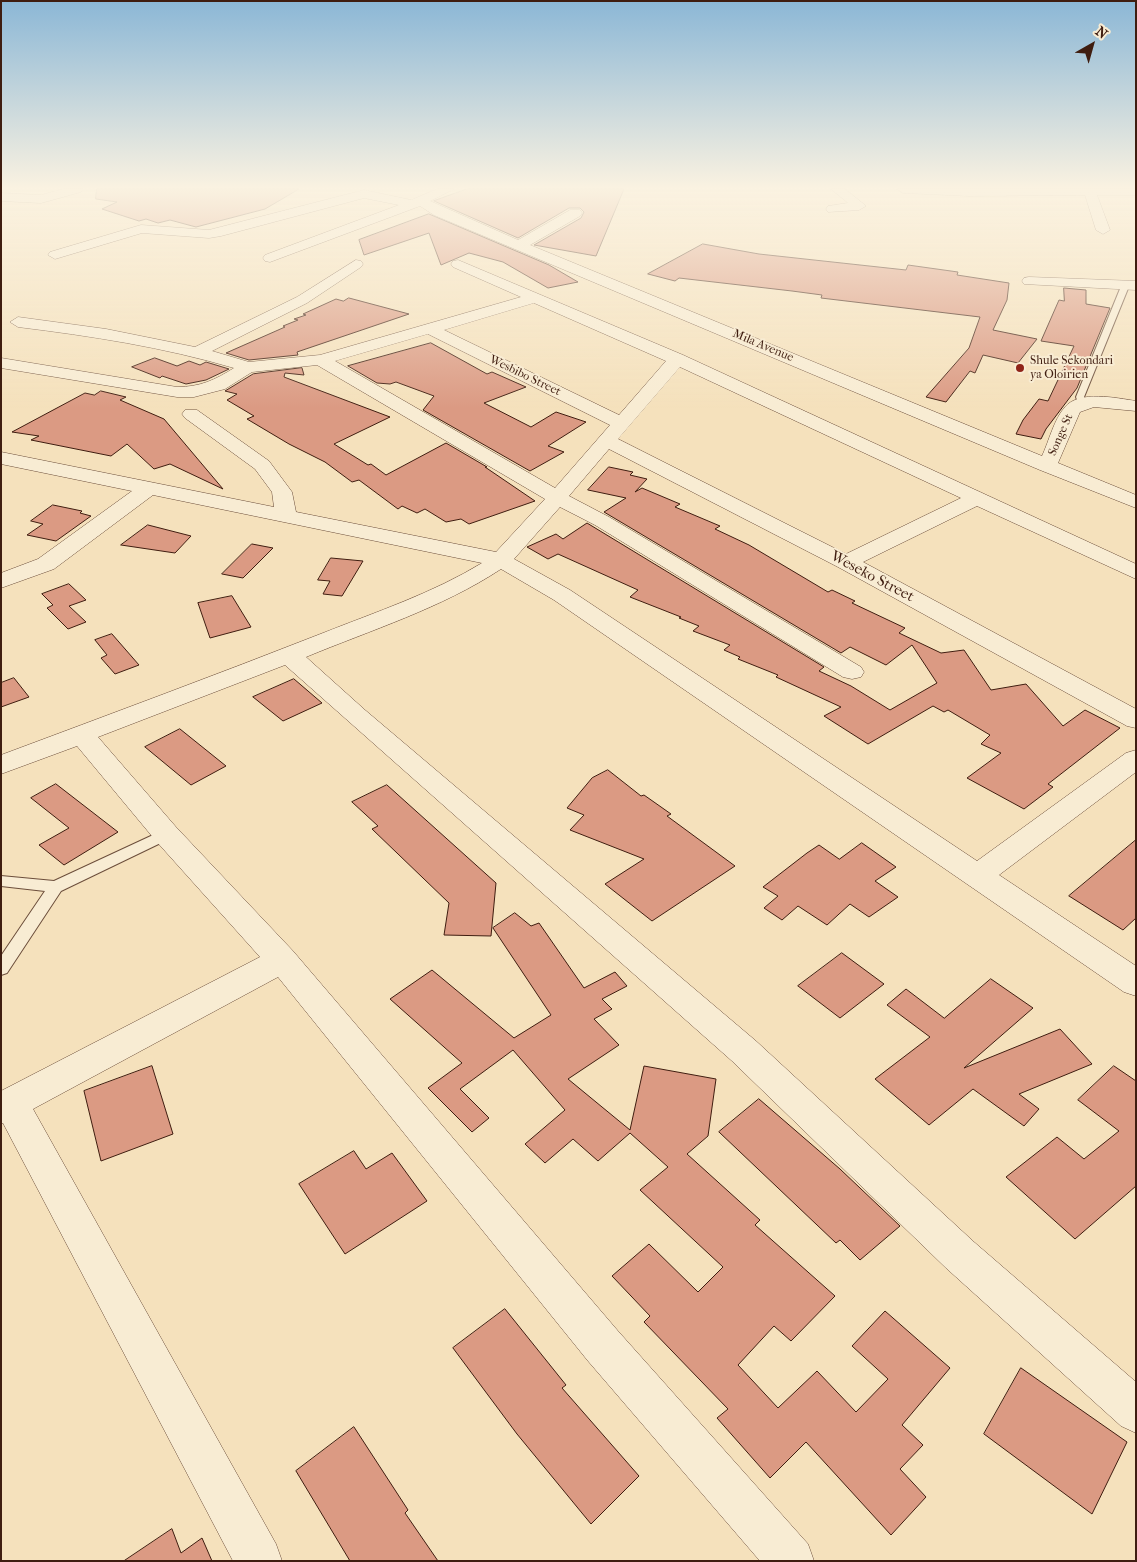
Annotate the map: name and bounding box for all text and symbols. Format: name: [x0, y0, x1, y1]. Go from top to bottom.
north arrow: [1067, 20, 1117, 70]
text: N: [1092, 23, 1111, 43]
street label: Mila Avenue: [730, 327, 796, 365]
street label: Wesbibo Street: [487, 353, 563, 399]
place label: Shule Sekondari ya Oloirien: [1030, 354, 1113, 382]
marker: Shule Sekondari ya Oloirien: [1014, 362, 1026, 374]
street label: Songe St: [1045, 412, 1077, 458]
street label: Weseko Street: [827, 547, 917, 607]

